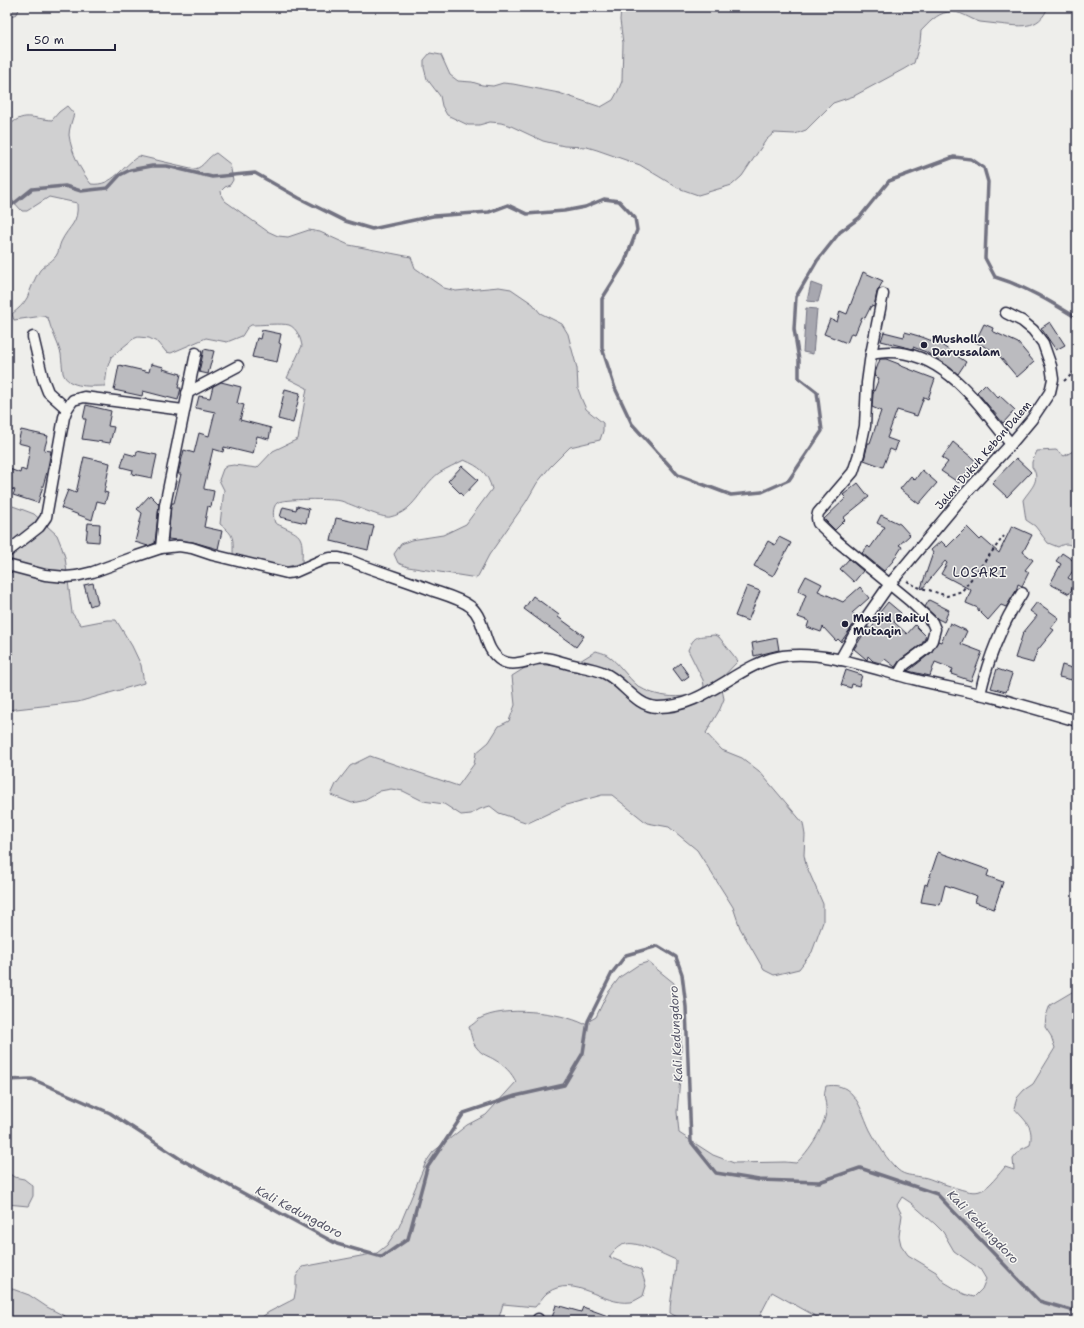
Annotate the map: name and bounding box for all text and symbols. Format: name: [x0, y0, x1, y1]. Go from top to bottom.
scale bar: [28, 26, 115, 52]
text: 50 m: [34, 32, 64, 48]
place label: Musholla Darussalam: [932, 332, 1000, 360]
marker: Musholla Darussalam: [919, 340, 929, 350]
street label: Jalan Dukuh Kebon Dalem: [932, 397, 1035, 513]
district label: LOSARI: [953, 564, 1007, 581]
place label: Masjid Baitul Mutaqin: [853, 611, 929, 639]
marker: Masjid Baitul Mutaqin: [840, 619, 850, 629]
water label: Kali Kedungdoro: [665, 985, 687, 1083]
water label: Kali Kedungdoro: [253, 1182, 345, 1242]
water label: Kali Kedungdoro: [944, 1187, 1022, 1267]

